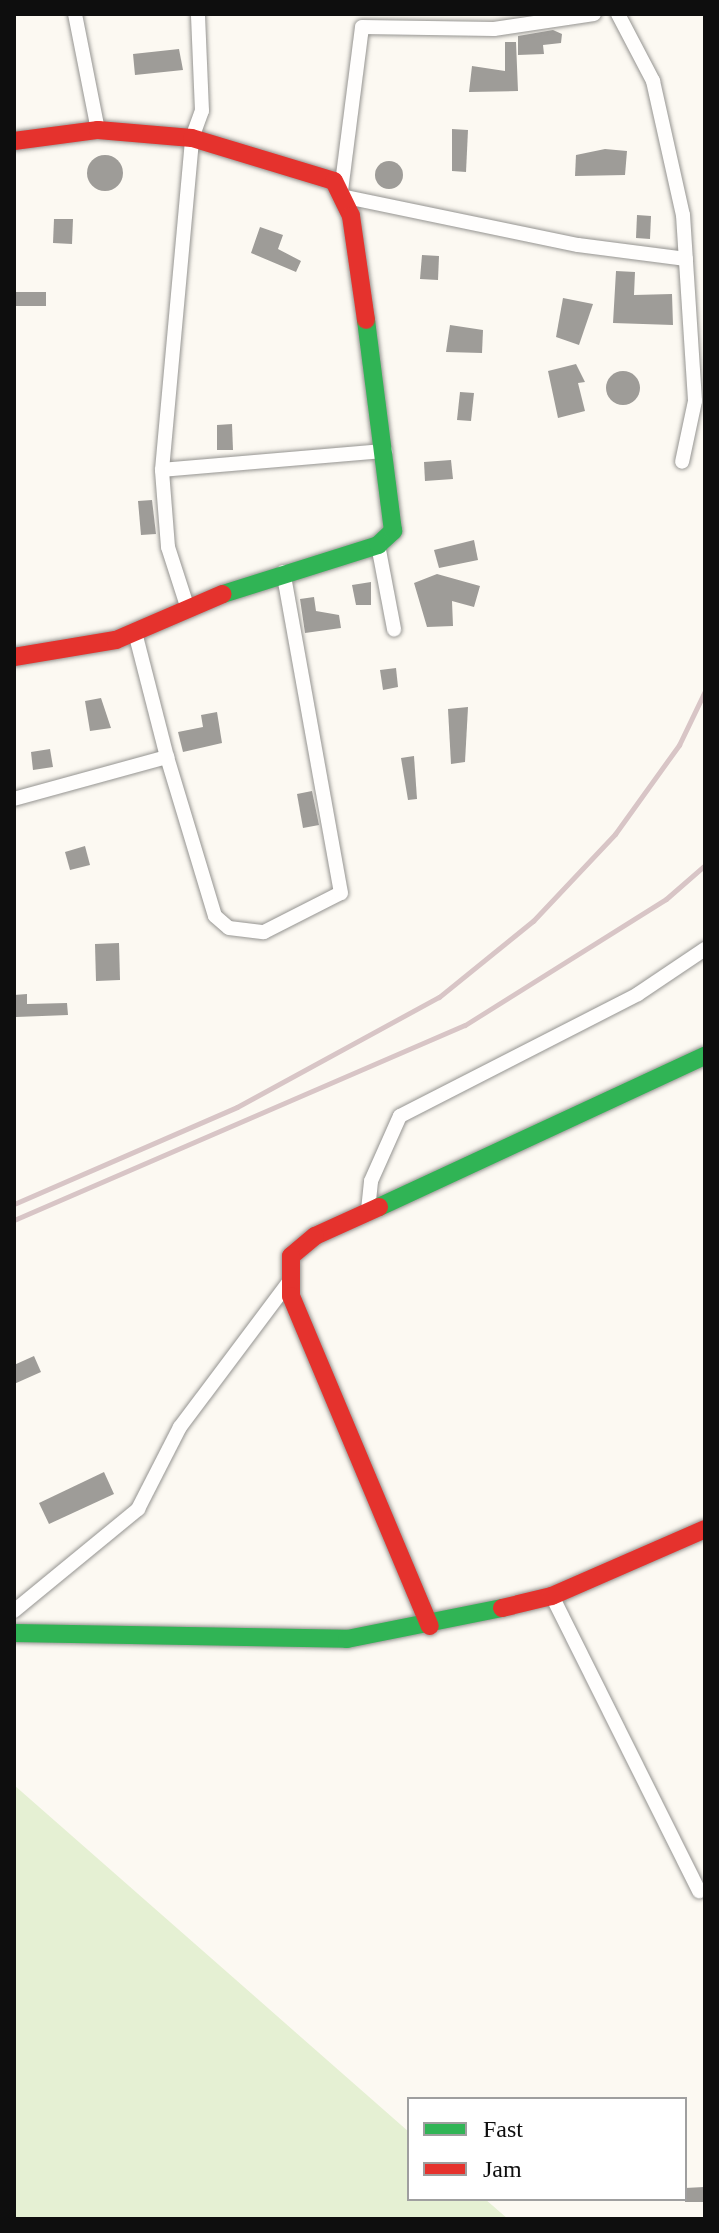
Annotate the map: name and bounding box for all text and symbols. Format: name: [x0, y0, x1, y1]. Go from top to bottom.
legend: [407, 2097, 687, 2201]
text: Fast: [483, 2116, 523, 2142]
text: Jam: [483, 2156, 522, 2182]

